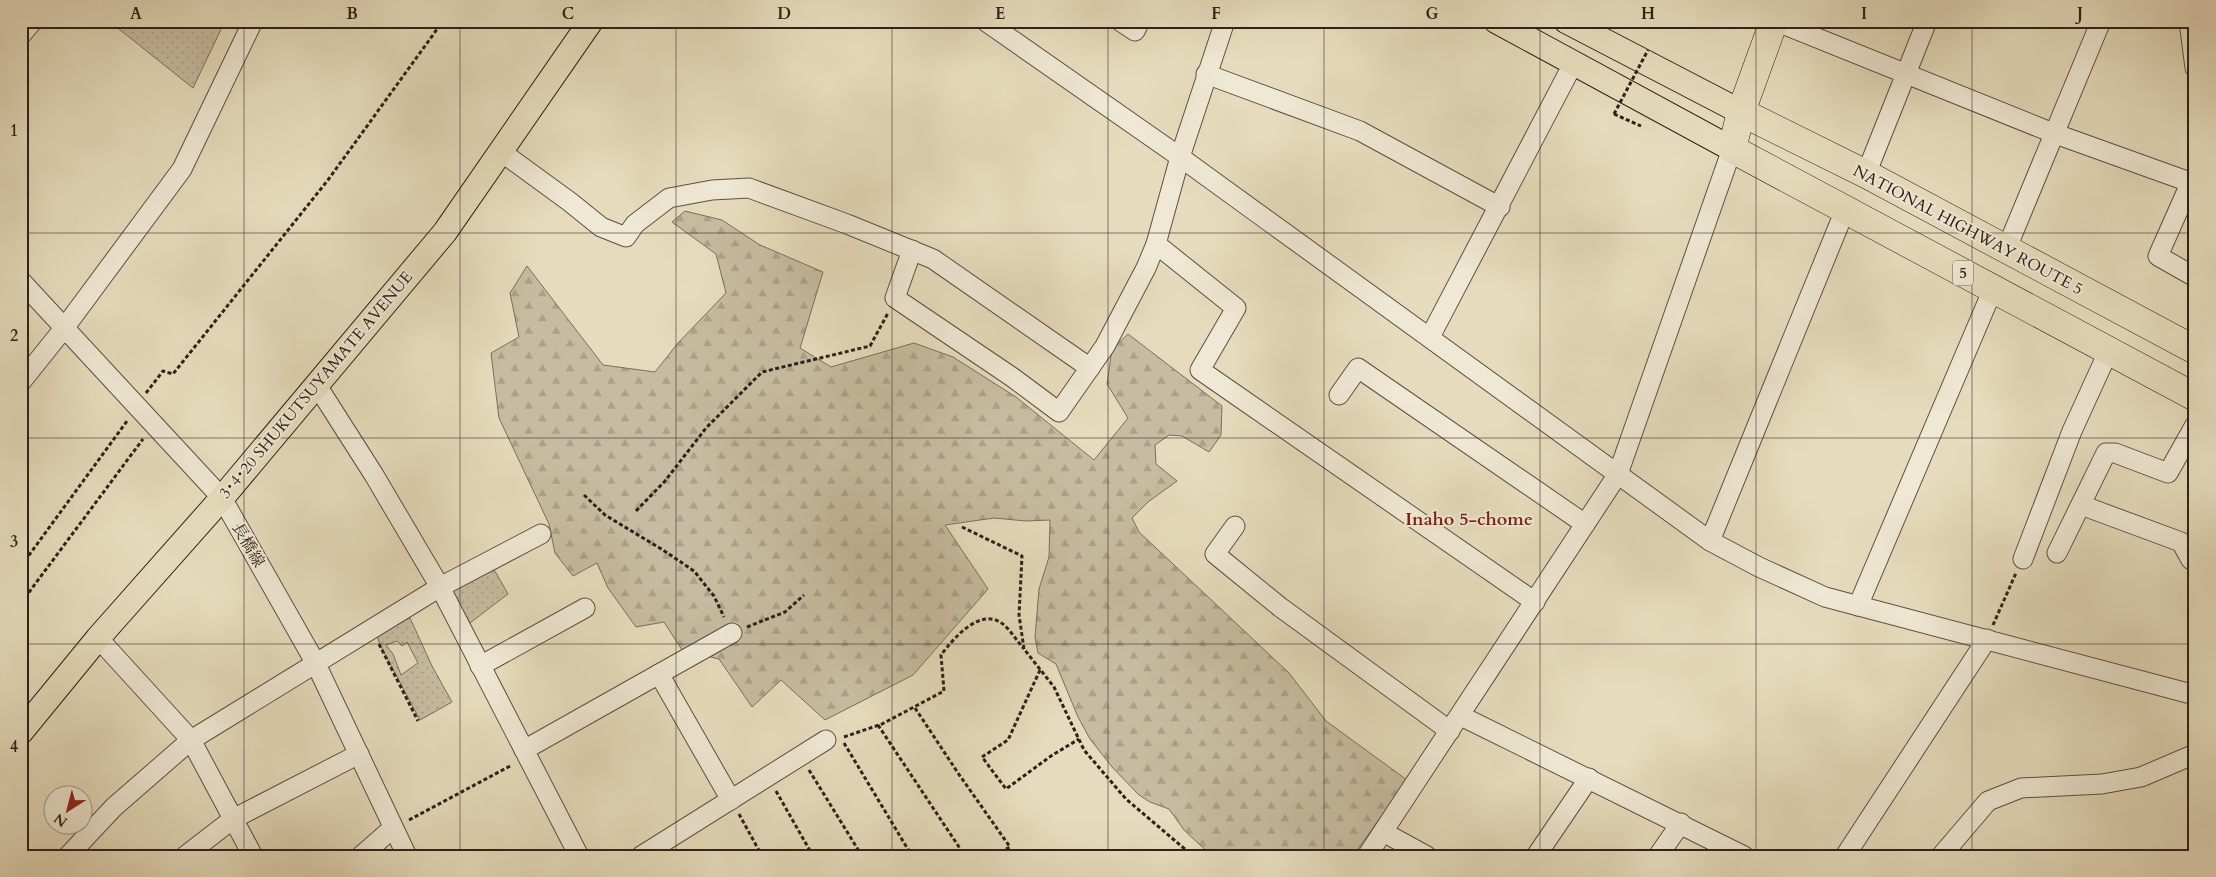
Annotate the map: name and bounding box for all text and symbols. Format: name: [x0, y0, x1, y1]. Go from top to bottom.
text: A: [130, 3, 142, 25]
text: B: [346, 3, 358, 25]
text: C: [562, 3, 574, 25]
text: D: [777, 3, 791, 25]
text: E: [995, 3, 1005, 25]
text: F: [1211, 3, 1221, 25]
text: G: [1425, 3, 1439, 25]
text: H: [1641, 3, 1655, 25]
text: I: [1861, 3, 1867, 25]
text: J: [2075, 3, 2083, 25]
text: 1: [10, 120, 18, 142]
street label: NATIONAL HIGHWAY ROUTE 5: [1850, 161, 2086, 299]
road number: 5: [1953, 260, 1973, 286]
street label: 3･4･20 SHUKUTSUYAMATE AVENUE: [214, 267, 418, 503]
text: 2: [10, 325, 18, 347]
district label: Inaho 5-chome: [1405, 507, 1533, 532]
street label: 長橋線: [226, 519, 270, 571]
text: 3: [10, 531, 18, 553]
text: 4: [10, 736, 18, 758]
north arrow: [42, 784, 92, 834]
text: N: [50, 809, 71, 831]

